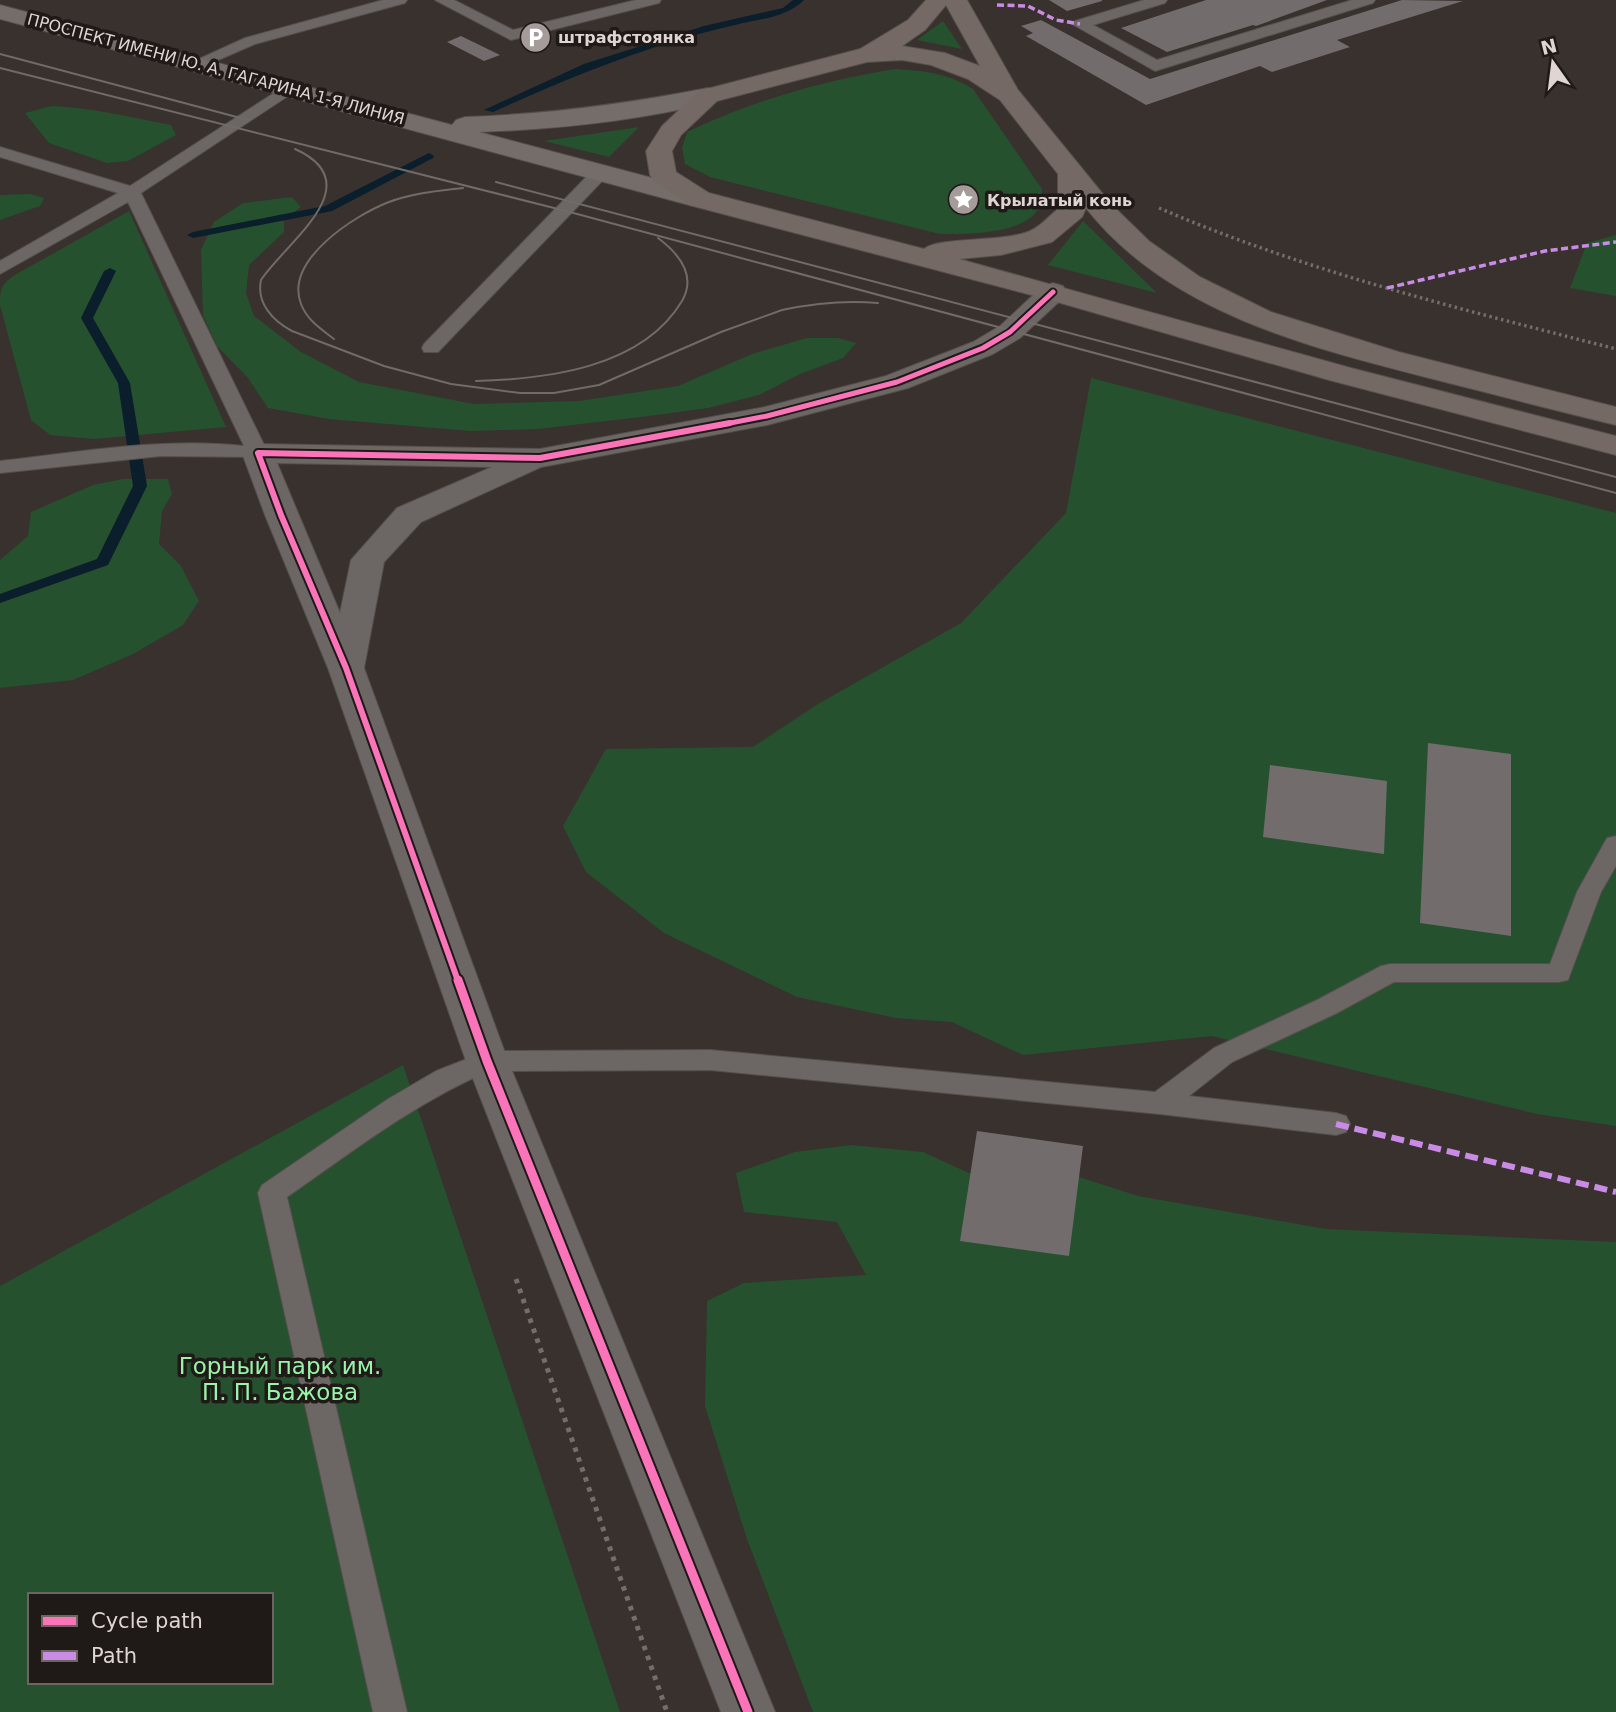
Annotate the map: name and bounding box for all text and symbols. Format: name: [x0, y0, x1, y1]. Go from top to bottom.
street label: ПРОСПЕКТ ИМЕНИ Ю. А. ГАГАРИНА 1-Я ЛИНИЯ: [25, 9, 407, 129]
parking icon: штрафстоянка: [518, 20, 552, 54]
place label: штрафстоянка: [558, 28, 695, 47]
north arrow: [1518, 28, 1588, 98]
text: N: [1539, 34, 1559, 59]
place icon: Крылатый конь: [947, 183, 981, 217]
place label: Крылатый конь: [987, 191, 1132, 210]
park label: Горный парк им. П. П. Бажова: [179, 1353, 381, 1405]
legend: [28, 1593, 273, 1684]
text: Cycle path: [91, 1609, 203, 1633]
text: Path: [91, 1644, 137, 1668]

